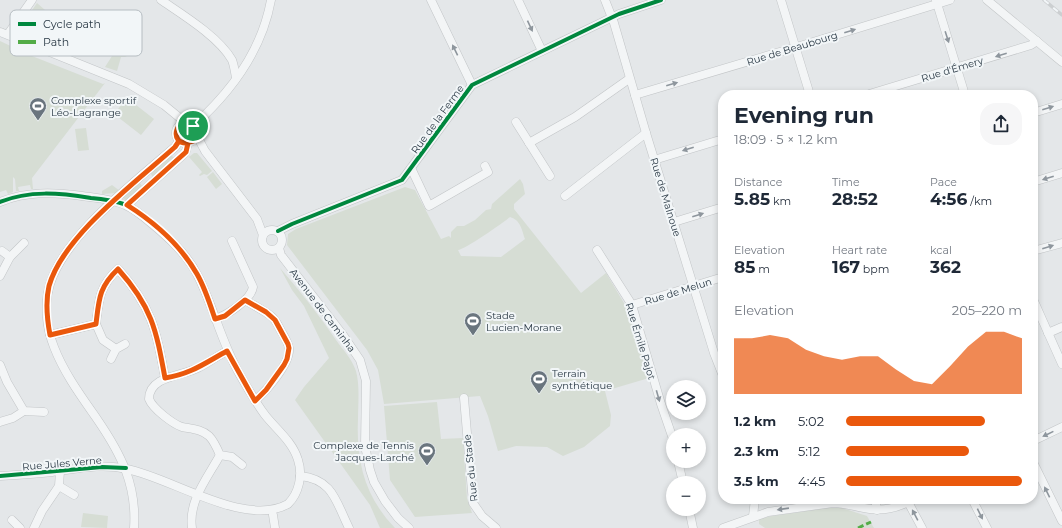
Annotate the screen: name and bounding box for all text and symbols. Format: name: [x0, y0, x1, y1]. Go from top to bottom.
legend: [10, 10, 142, 56]
text: Cycle path: [43, 17, 101, 31]
one-way arrow: [527, 20, 533, 31]
street label: Rue de Beaubourg: [745, 28, 839, 69]
one-way arrow: [845, 28, 857, 34]
one-way arrow: [945, 32, 951, 44]
text: Path: [43, 35, 69, 49]
one-way arrow: [452, 44, 458, 56]
one-way arrow: [994, 52, 1006, 58]
street label: Rue d'Émery: [920, 54, 985, 85]
one-way arrow: [666, 81, 678, 87]
street label: Rue de la Ferme: [408, 82, 467, 156]
place label: Complexe sportif Léo-Lagrange: [51, 94, 137, 119]
sports icon: Complexe sportif Léo-Lagrange: [28, 96, 48, 121]
text: Evening run: [734, 102, 874, 129]
button: share: [980, 103, 1022, 145]
one-way arrow: [1042, 105, 1054, 111]
pin: [176, 109, 210, 143]
icon: arrive: [182, 115, 204, 137]
text: 18:09 · 5 × 1.2 km: [734, 131, 838, 147]
one-way arrow: [682, 146, 694, 152]
street label: Rue de Malnoue: [647, 156, 684, 238]
text: Distance: [734, 175, 782, 189]
text: Time: [832, 175, 860, 189]
text: Pace: [930, 175, 957, 189]
one-way arrow: [1041, 175, 1053, 181]
text: 5.85: [734, 189, 770, 209]
text: 28:52: [832, 189, 878, 209]
text: 4:56: [930, 189, 967, 209]
text: km: [770, 194, 791, 208]
text: /km: [967, 194, 992, 208]
one-way arrow: [693, 212, 705, 218]
text: Elevation: [734, 243, 785, 257]
text: Heart rate: [832, 243, 887, 257]
text: kcal: [930, 243, 952, 257]
one-way arrow: [1042, 244, 1054, 250]
text: 85: [734, 257, 755, 277]
text: 167: [832, 257, 860, 277]
text: 362: [930, 257, 961, 277]
text: m: [755, 262, 770, 276]
text: bpm: [860, 262, 889, 276]
street label: Avenue de Caminha: [287, 266, 358, 355]
street label: Rue de Melun: [643, 275, 713, 308]
street label: Rue Émile Pajot: [623, 301, 658, 381]
text: Elevation: [734, 302, 794, 318]
text: 205–220 m: [952, 302, 1022, 318]
place label: Stade Lucien-Morane: [486, 309, 562, 334]
sports icon: Stade Lucien-Morane: [463, 311, 483, 336]
place label: Terrain synthétique: [552, 367, 612, 392]
sports icon: Terrain synthétique: [529, 369, 549, 394]
map controls: [666, 380, 706, 516]
button: layers: [666, 380, 706, 420]
one-way arrow: [655, 390, 661, 402]
text: 1.2 km: [734, 413, 776, 429]
text: 5:02: [798, 413, 824, 429]
button: +: [666, 428, 706, 468]
one-way arrow: [1042, 431, 1053, 437]
street label: Rue du Stade: [461, 434, 480, 502]
place label: Complexe de Tennis Jacques-Larché: [313, 439, 414, 464]
sports icon: Complexe de Tennis Jacques-Larché: [417, 441, 437, 466]
text: 2.3 km: [734, 443, 779, 459]
text: 5:12: [798, 443, 820, 459]
street label: Rue Jules Verne: [22, 454, 102, 473]
text: 3.5 km: [734, 473, 779, 489]
text: 4:45: [798, 473, 825, 489]
button: −: [666, 476, 706, 516]
one-way arrow: [1044, 486, 1051, 497]
one-way arrow: [777, 506, 789, 512]
one-way arrow: [977, 508, 983, 519]
one-way arrow: [911, 509, 918, 521]

